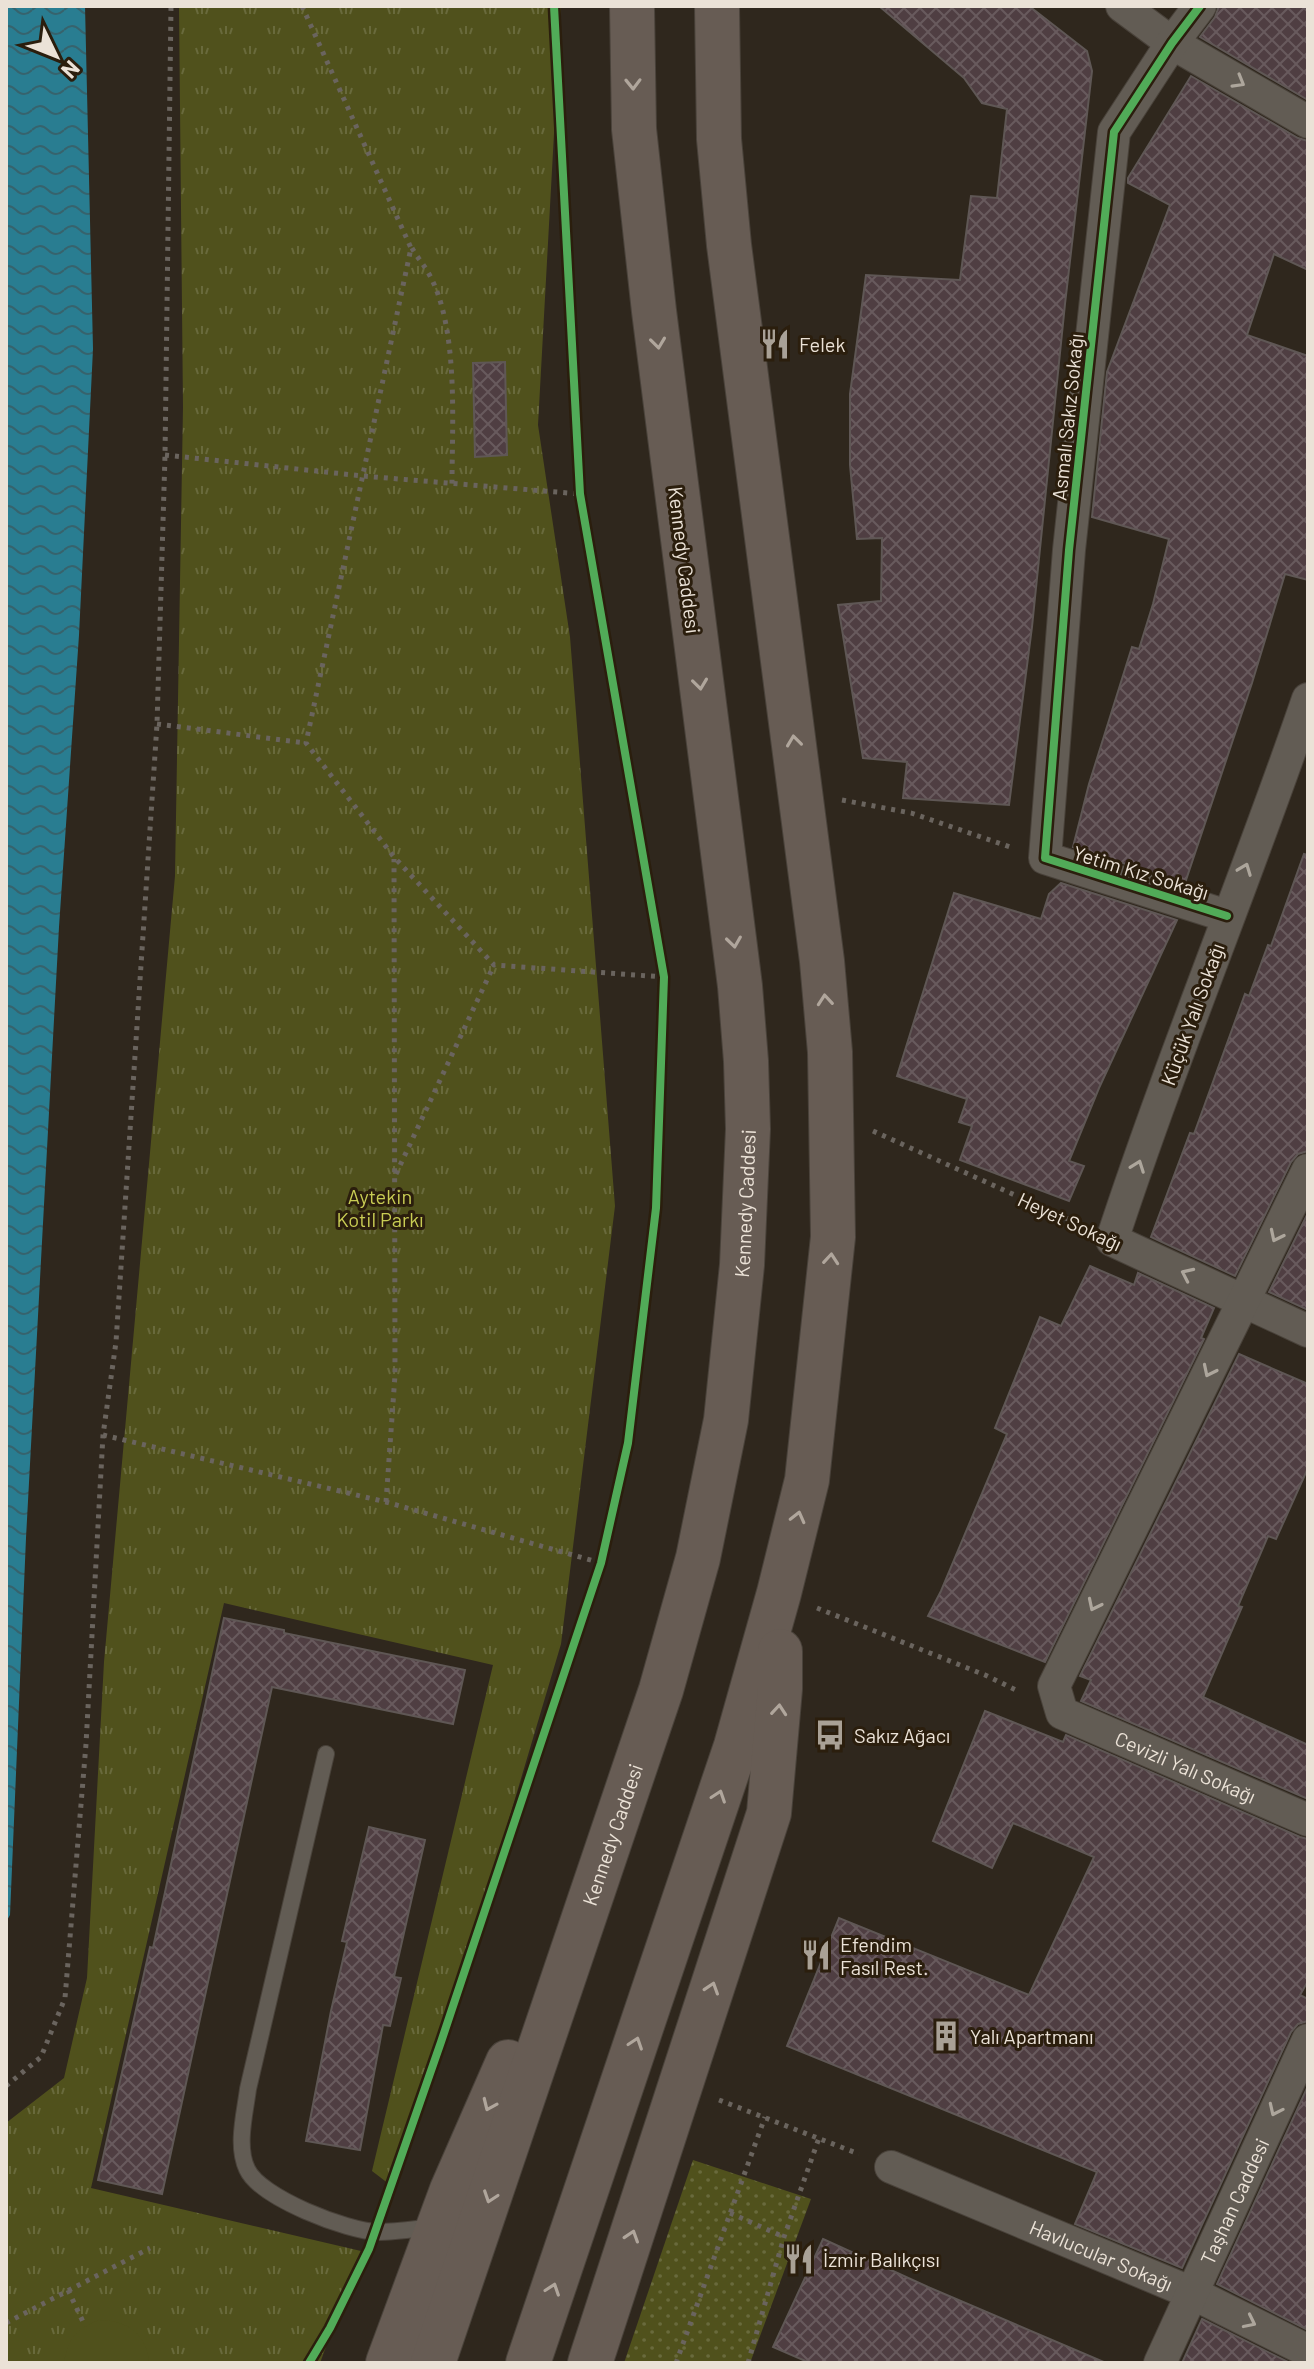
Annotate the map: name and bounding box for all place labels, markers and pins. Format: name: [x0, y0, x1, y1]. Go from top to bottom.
restaurant icon: Felek: [758, 327, 792, 361]
place label: Felek: [799, 332, 846, 356]
bus stop icon: Sakız Ağacı: [813, 1718, 847, 1752]
place label: Sakız Ağacı: [854, 1723, 950, 1747]
place label: Efendim Fasıl Rest.: [840, 1932, 929, 1979]
restaurant icon: Efendim Fasıl Rest.: [799, 1938, 833, 1972]
building icon: Yalı Apartmanı: [929, 2019, 963, 2053]
place label: Yalı Apartmanı: [970, 2024, 1094, 2048]
restaurant icon: İzmir Balıkçısı: [782, 2242, 816, 2276]
place label: İzmir Balıkçısı: [823, 2247, 940, 2271]

